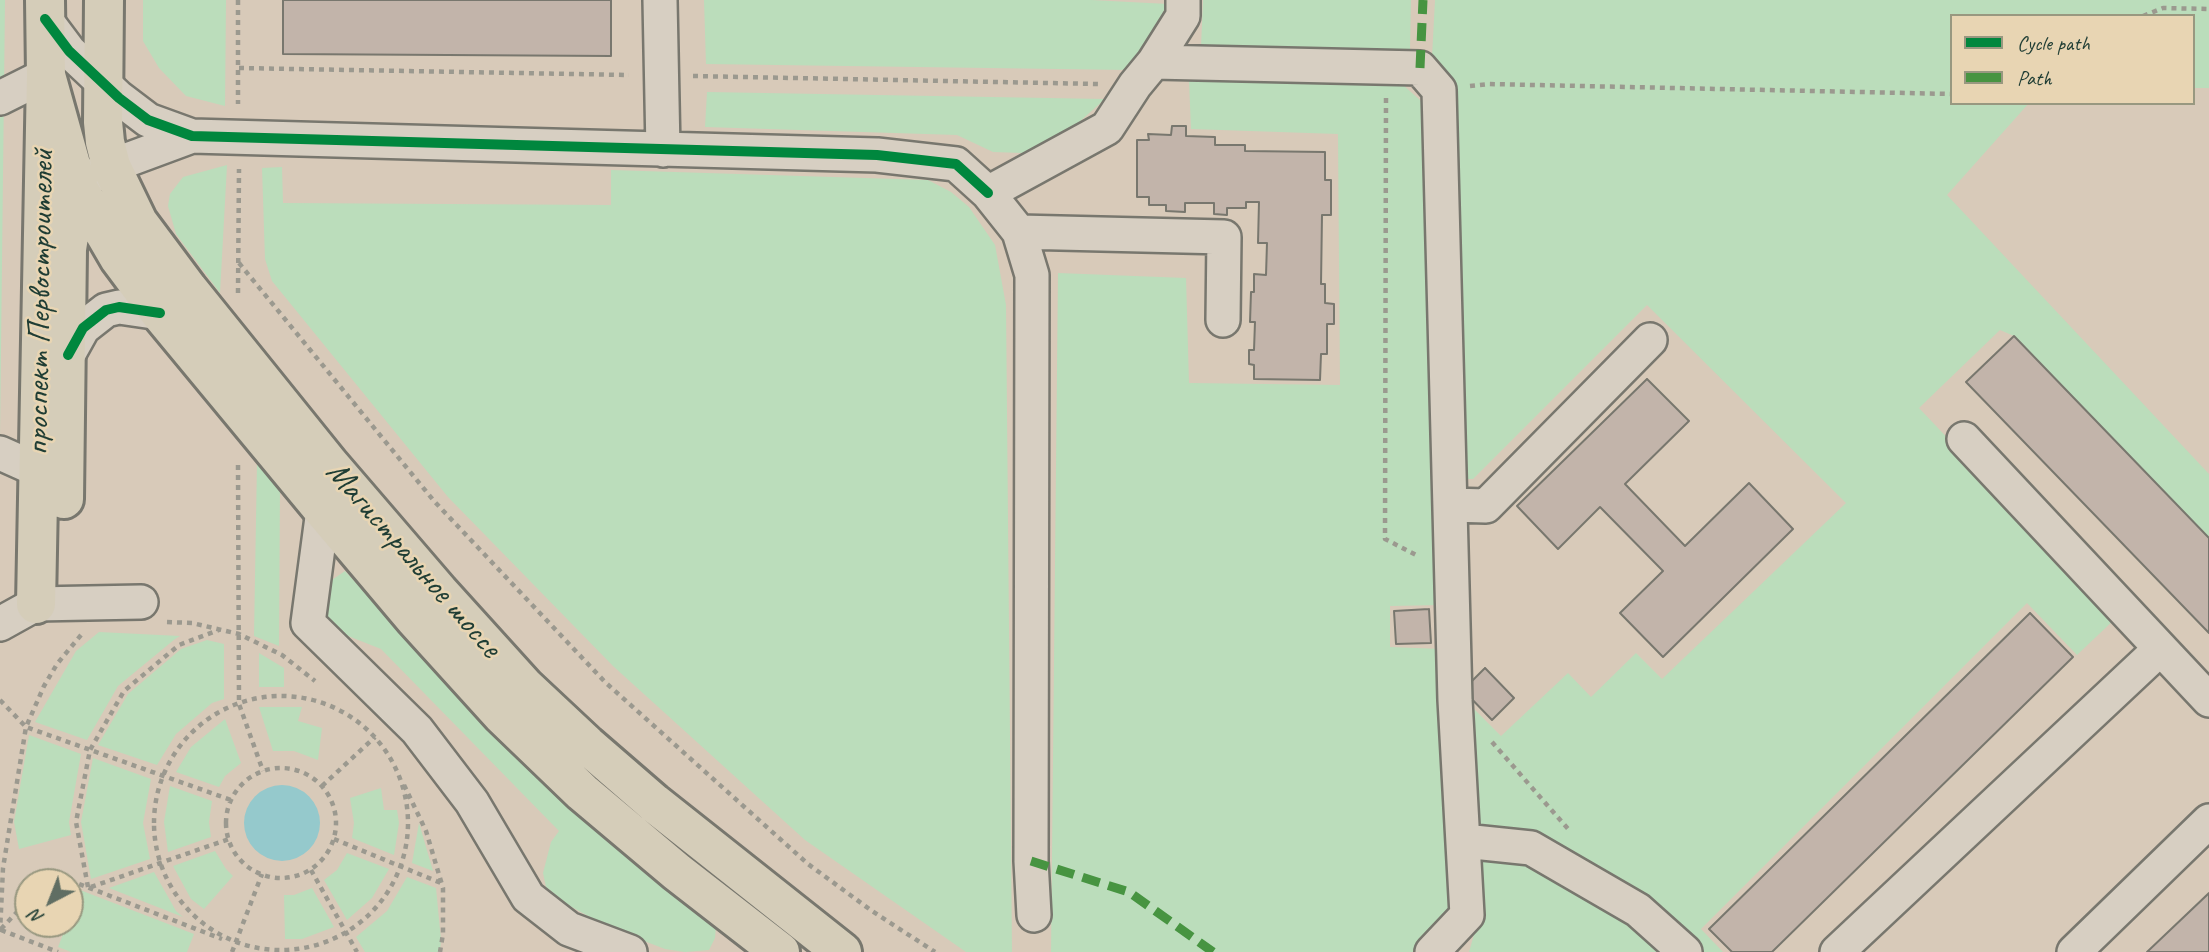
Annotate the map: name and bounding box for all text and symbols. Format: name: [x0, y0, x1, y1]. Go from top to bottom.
legend: [1950, 14, 2195, 105]
text: Cycle path: [2017, 30, 2090, 56]
text: Path: [2017, 65, 2052, 91]
street label: проспект Первостроителей: [19, 148, 63, 456]
street label: Магистральное шоссе: [317, 454, 509, 666]
north arrow: [14, 868, 84, 938]
text: N: [24, 904, 49, 930]

